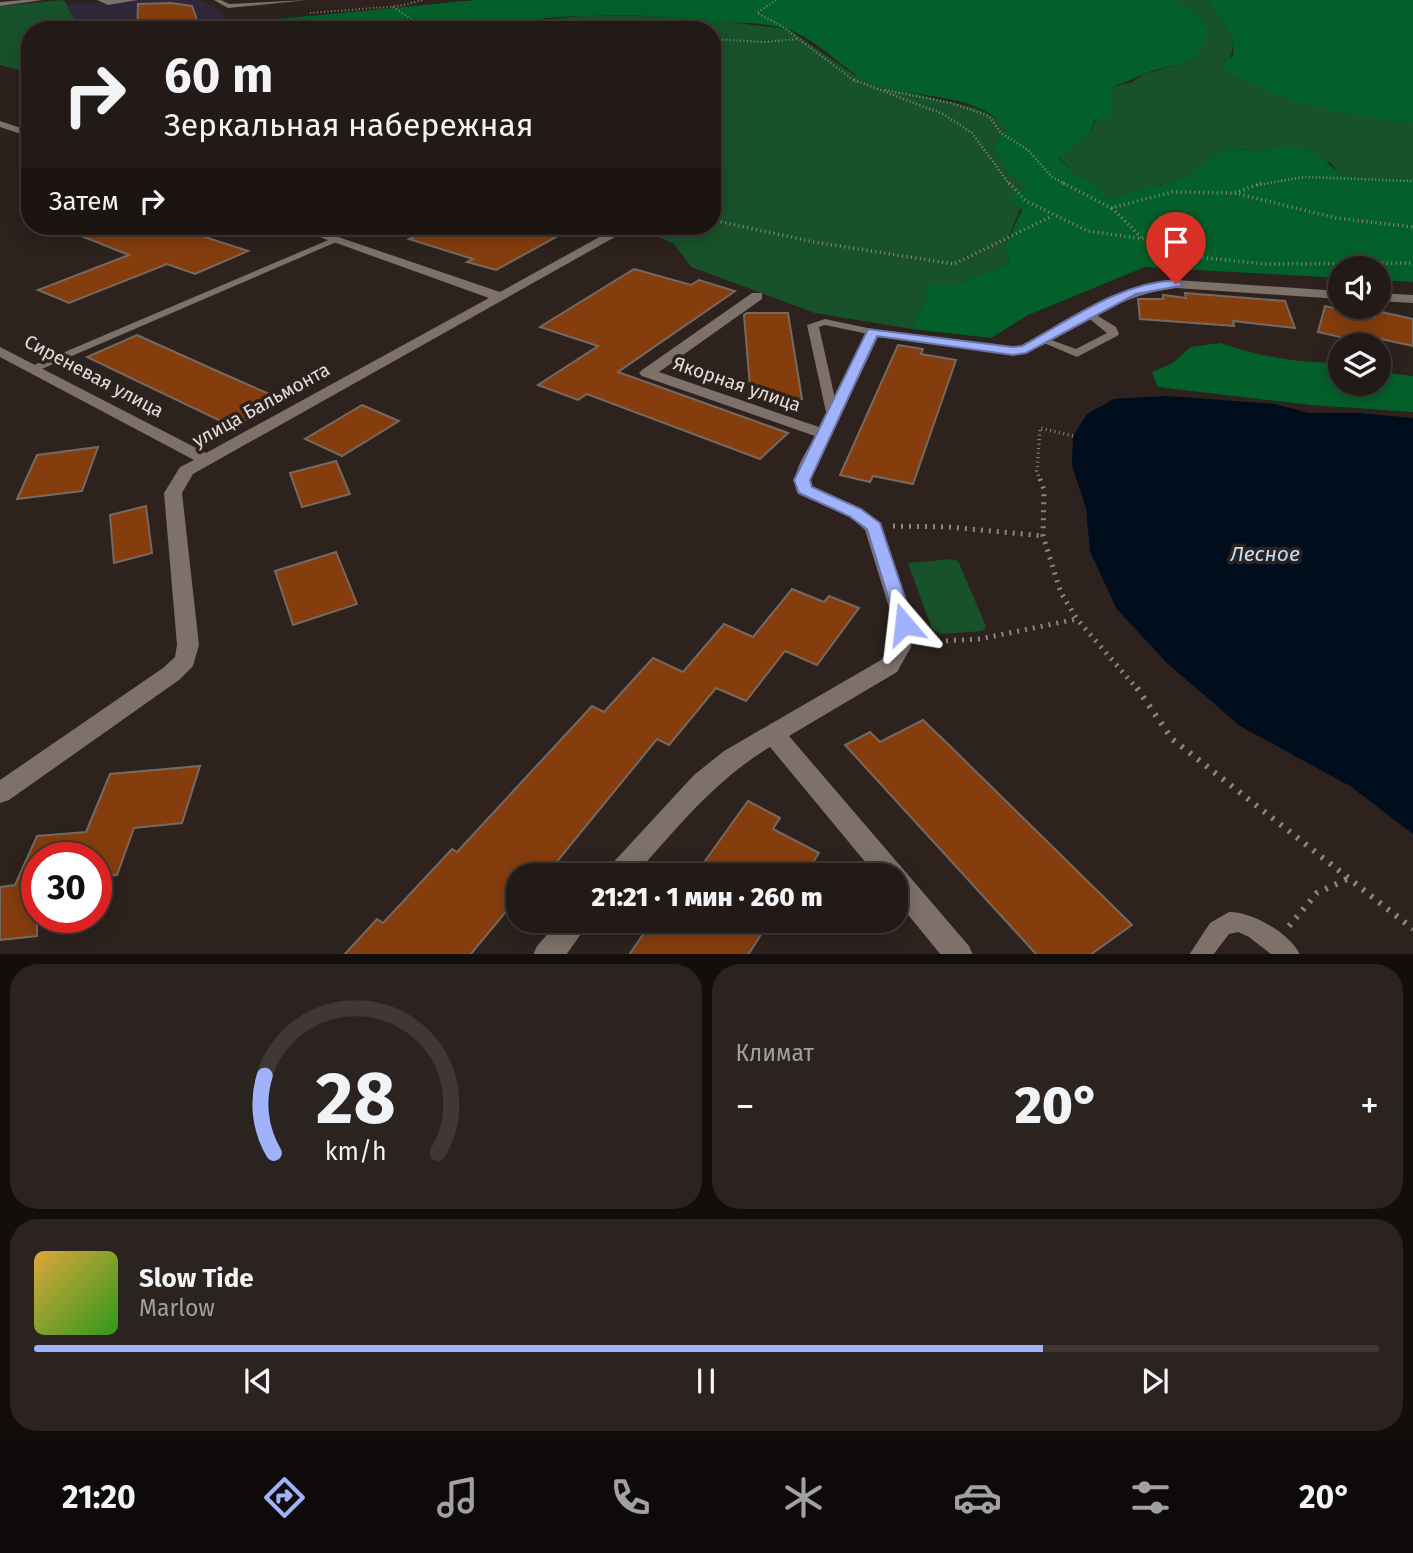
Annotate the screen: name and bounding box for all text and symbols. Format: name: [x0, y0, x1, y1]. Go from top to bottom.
text: 60 m: [164, 46, 273, 105]
icon: right: [49, 49, 140, 140]
text: Зеркальная набережная: [164, 106, 534, 144]
icon: right: [133, 182, 171, 220]
text: Затем: [49, 186, 119, 217]
pin: [1146, 212, 1206, 284]
icon: arrive: [1157, 223, 1195, 261]
map controls: [1328, 256, 1391, 396]
button: sound: [1328, 256, 1391, 319]
street label: Сиреневая улица: [20, 330, 168, 422]
button: layers: [1328, 333, 1391, 396]
street label: Якорная улица: [670, 351, 804, 417]
street label: улица Бальмонта: [188, 358, 334, 452]
water label: Лесное: [1229, 541, 1300, 567]
position arrow: [867, 587, 941, 661]
speed limit sign: 30: [21, 842, 112, 933]
text: 21:21 · 1 мин · 260 m: [591, 882, 823, 913]
text: Климат: [736, 1039, 814, 1067]
text: 28: [316, 1055, 396, 1142]
text: 20°: [1015, 1074, 1100, 1137]
text: −: [736, 1083, 755, 1129]
text: +: [1360, 1083, 1379, 1129]
text: km/h: [325, 1136, 387, 1166]
text: Slow Tide: [139, 1263, 254, 1294]
text: Marlow: [139, 1294, 215, 1322]
icon: previous: [239, 1362, 277, 1400]
icon: pause: [687, 1362, 725, 1400]
icon: next: [1136, 1362, 1174, 1400]
icon: directions: [260, 1473, 309, 1522]
icon: music: [433, 1473, 482, 1522]
icon: phone: [606, 1473, 655, 1522]
icon: climate: [779, 1473, 828, 1522]
icon: car: [953, 1473, 1002, 1522]
icon: filters: [1126, 1473, 1175, 1522]
text: 21:20: [62, 1478, 136, 1516]
text: 20°: [1299, 1478, 1351, 1516]

